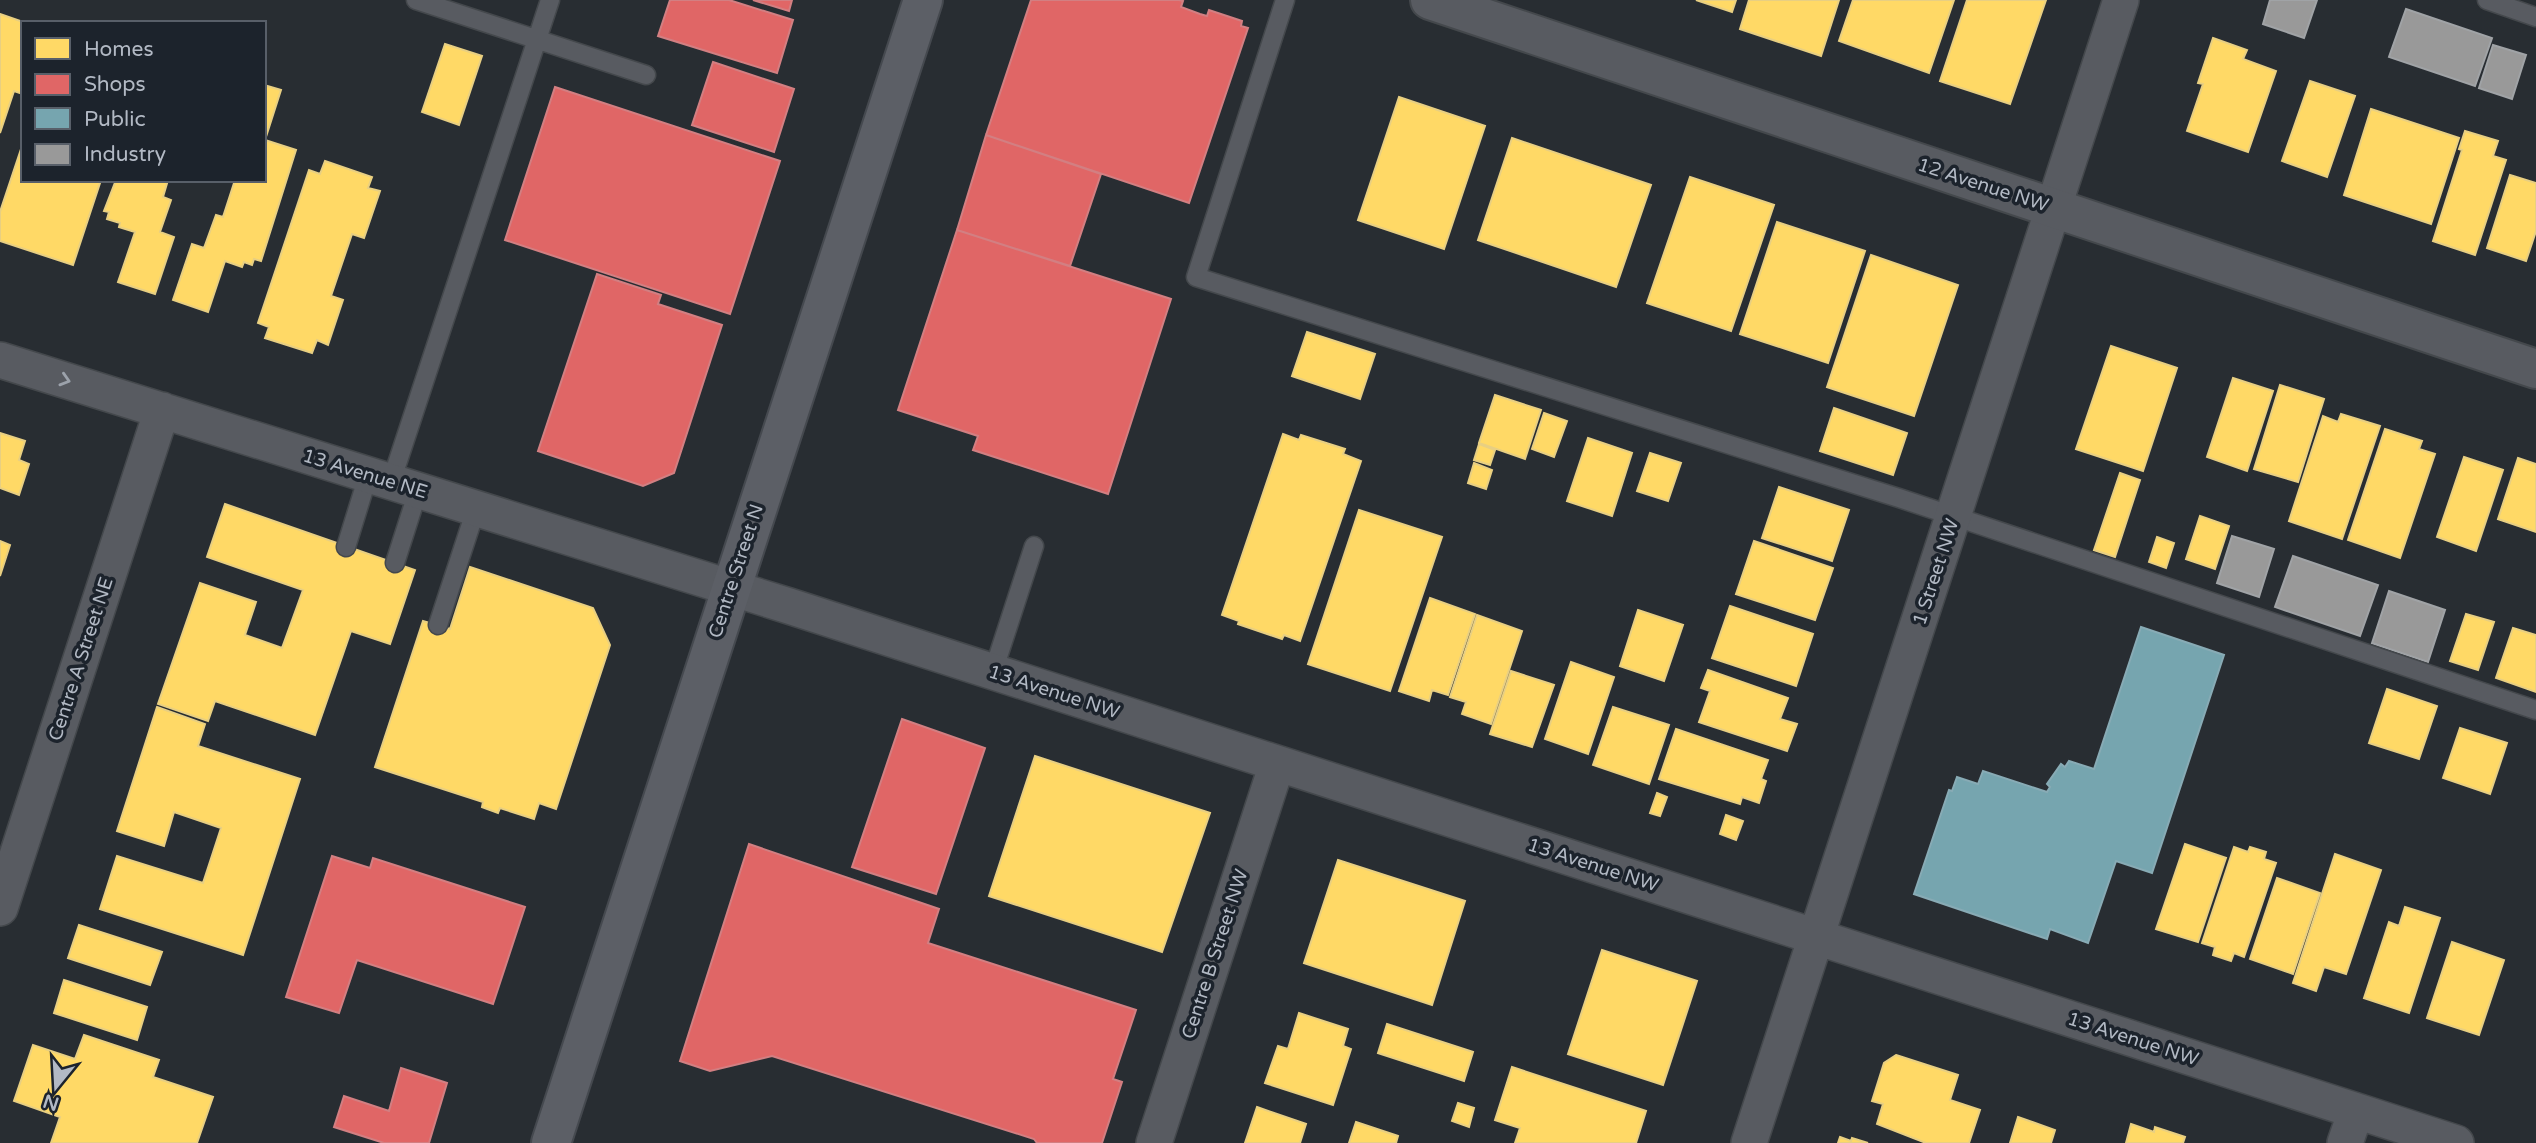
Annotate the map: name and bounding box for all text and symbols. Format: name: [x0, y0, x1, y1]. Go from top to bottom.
legend: [21, 21, 266, 182]
text: Homes: [84, 37, 154, 62]
text: Shops: [84, 72, 146, 97]
text: Public: [84, 107, 146, 132]
text: Industry: [84, 142, 166, 167]
street label: 12 Avenue NW: [1915, 153, 2051, 217]
one-way arrow: [59, 372, 71, 387]
street label: 13 Avenue NE: [300, 445, 430, 503]
street label: Centre Street N: [704, 501, 768, 641]
street label: 1 Street NW: [1908, 516, 1964, 628]
street label: Centre A Street NE: [44, 574, 118, 744]
street label: 13 Avenue NW: [986, 660, 1122, 724]
street label: 13 Avenue NW: [1525, 833, 1661, 897]
street label: Centre B Street NW: [1177, 867, 1253, 1041]
street label: 13 Avenue NW: [2065, 1007, 2201, 1071]
north arrow: [21, 1052, 91, 1122]
text: N: [40, 1089, 62, 1115]

